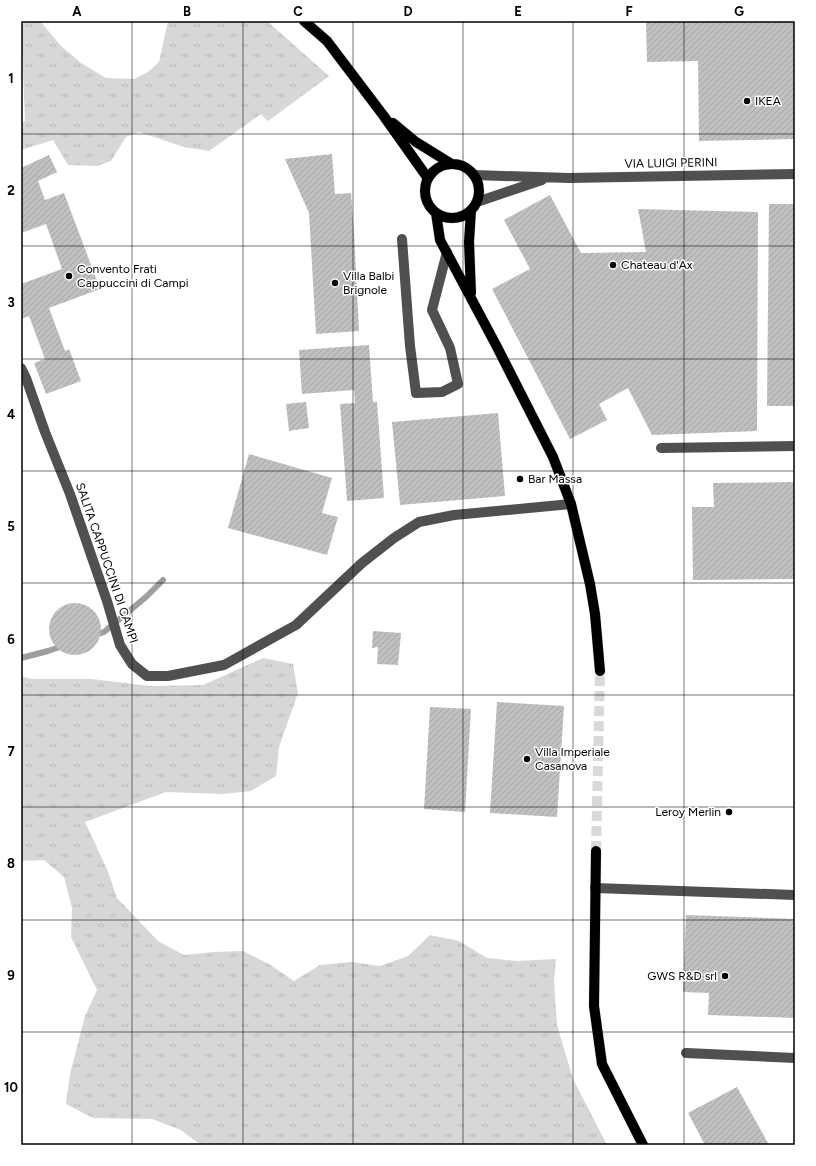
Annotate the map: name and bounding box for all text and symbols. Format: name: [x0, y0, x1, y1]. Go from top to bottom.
text: A: [72, 4, 82, 19]
text: B: [183, 4, 191, 19]
text: C: [293, 4, 303, 19]
text: D: [403, 4, 413, 19]
text: E: [514, 4, 522, 19]
text: F: [625, 4, 633, 19]
text: G: [734, 4, 744, 19]
text: 1: [8, 71, 14, 86]
place label: IKEA: [755, 94, 781, 108]
marker: IKEA: [742, 96, 752, 106]
street label: VIA LUIGI PERINI: [624, 155, 718, 171]
text: 2: [7, 183, 15, 198]
place label: Chateau d'Ax: [621, 258, 693, 272]
marker: Chateau d'Ax: [608, 260, 618, 270]
place label: Convento Frati Cappuccini di Campi: [77, 262, 189, 290]
place label: Villa Balbi Brignole: [343, 269, 394, 297]
marker: Convento Frati Cappuccini di Campi: [64, 271, 74, 281]
marker: Villa Balbi Brignole: [330, 278, 340, 288]
text: 3: [7, 295, 15, 310]
text: 4: [7, 407, 15, 422]
place label: Bar Massa: [528, 472, 582, 486]
marker: Bar Massa: [515, 474, 525, 484]
street label: SALITA CAPPUCCINI DI CAMPI: [73, 481, 141, 645]
text: 5: [7, 519, 15, 534]
text: 6: [7, 632, 15, 647]
text: 7: [7, 744, 15, 759]
place label: Villa Imperiale Casanova: [535, 745, 610, 773]
marker: Villa Imperiale Casanova: [522, 754, 532, 764]
place label: Leroy Merlin: [655, 805, 721, 819]
marker: Leroy Merlin: [724, 807, 734, 817]
text: 8: [7, 856, 15, 871]
text: 9: [7, 968, 15, 983]
place label: GWS R&D srl: [647, 969, 717, 983]
marker: GWS R&D srl: [720, 971, 730, 981]
text: 10: [4, 1080, 18, 1095]

